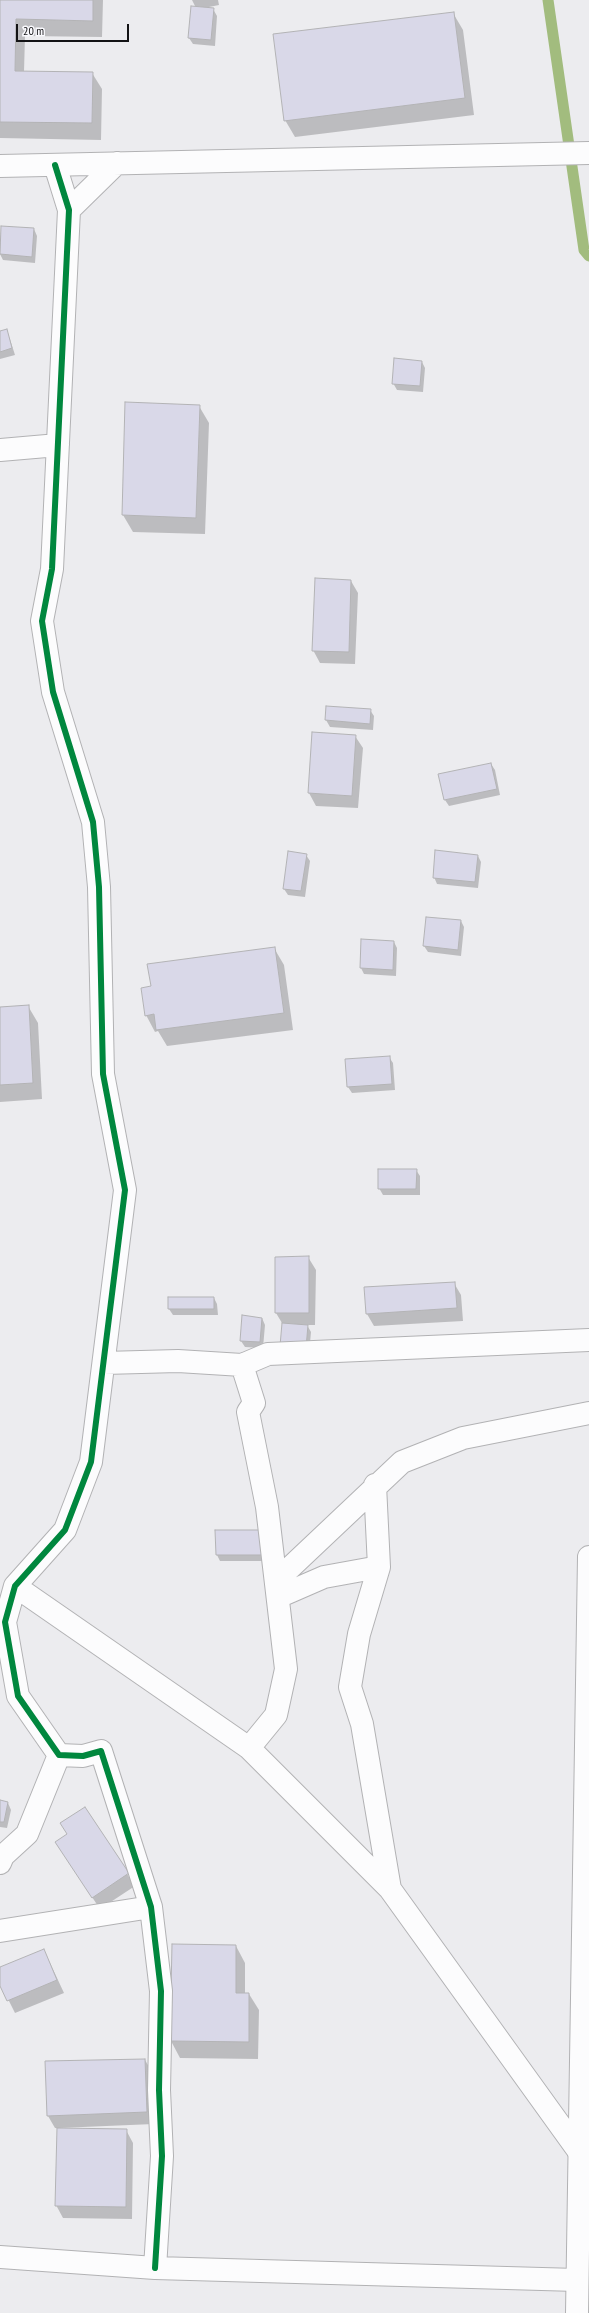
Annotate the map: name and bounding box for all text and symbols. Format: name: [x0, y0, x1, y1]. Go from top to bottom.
scale bar: [18, 16, 131, 42]
text: 20 m: [23, 23, 44, 38]

